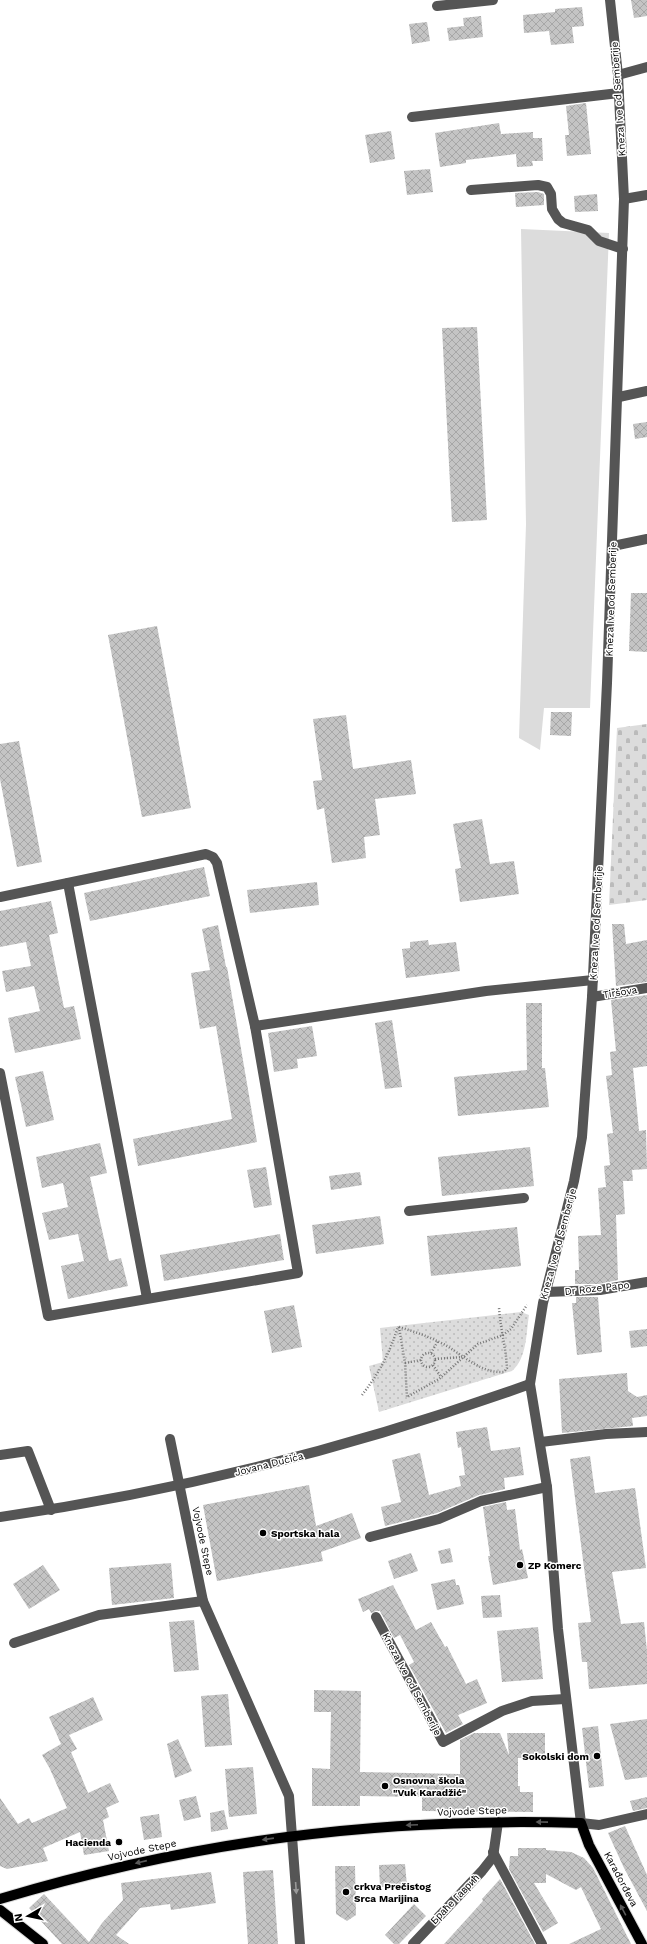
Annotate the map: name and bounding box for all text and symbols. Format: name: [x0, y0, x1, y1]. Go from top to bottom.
street label: Kneza Ive od Semberije: [608, 41, 627, 157]
street label: Kneza Ive od Semberije: [604, 541, 619, 656]
street label: Kneza Ive od Semberije: [588, 865, 605, 981]
street label: Tiršova: [602, 984, 638, 1000]
street label: Kneza Ive od Semberije: [538, 1187, 578, 1301]
street label: Dr Roze Papo: [564, 1279, 630, 1297]
street label: Jovana Dučića: [234, 1450, 305, 1478]
street label: Vojvode Stepe: [190, 1506, 216, 1576]
marker: Sportska hala: [258, 1528, 268, 1538]
place label: Sportska hala: [271, 1528, 340, 1539]
marker: ZP Komerc: [515, 1560, 525, 1570]
place label: ZP Komerc: [528, 1560, 582, 1571]
street label: Kneza Ive od Semberije: [380, 1631, 444, 1737]
place label: Sokolski dom: [522, 1751, 589, 1762]
marker: Sokolski dom: [592, 1751, 602, 1761]
place label: Osnovna škola "Vuk Karadžić": [393, 1775, 467, 1798]
marker: Osnovna škola "Vuk Karadžić": [380, 1781, 390, 1791]
street label: Vojvode Stepe: [437, 1804, 507, 1818]
one-way arrow: [535, 1819, 548, 1825]
one-way arrow: [406, 1821, 418, 1828]
one-way arrow: [262, 1836, 274, 1842]
place label: Hacienda: [65, 1837, 111, 1848]
street label: Vojvode Stepe: [107, 1837, 177, 1863]
marker: Hacienda: [114, 1837, 124, 1847]
street label: Karađorđeva: [602, 1850, 640, 1909]
one-way arrow: [134, 1860, 147, 1866]
street label: Браће Гаврић: [429, 1872, 481, 1926]
place label: crkva Prečistog Srca Marijina: [354, 1881, 431, 1904]
one-way arrow: [292, 1882, 299, 1894]
marker: crkva Prečistog Srca Marijina: [341, 1887, 351, 1897]
north arrow: [8, 1896, 48, 1936]
one-way arrow: [620, 1904, 627, 1915]
text: N: [12, 1912, 26, 1923]

